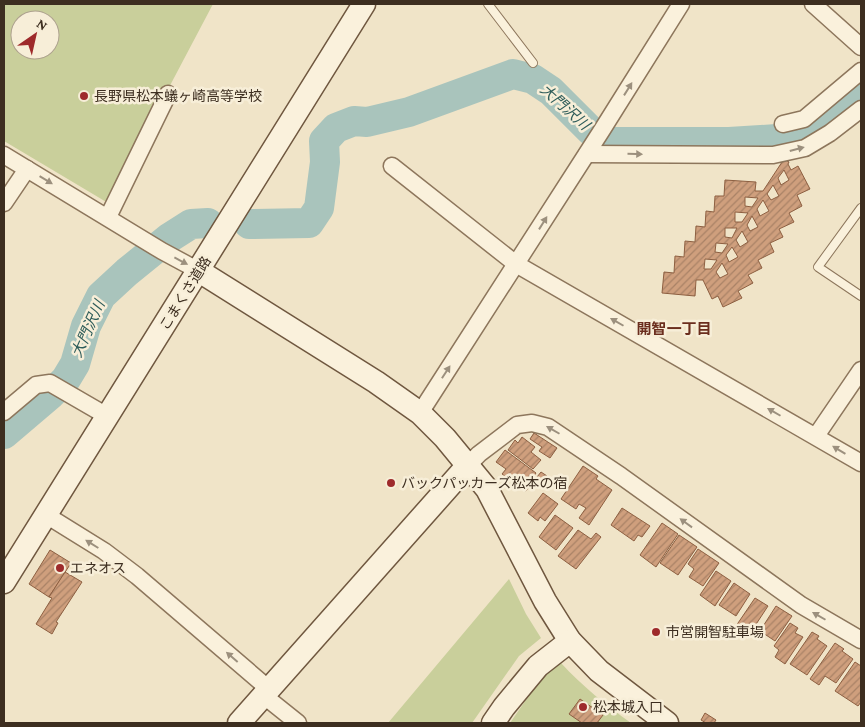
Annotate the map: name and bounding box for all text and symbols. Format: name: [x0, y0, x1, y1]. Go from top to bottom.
north arrow: [10, 10, 60, 60]
text: N: [34, 15, 51, 34]
water label: 大門沢川: [537, 81, 594, 134]
one-way arrow: [623, 82, 632, 95]
place label: 長野県松本蟻ヶ崎高等学校: [94, 88, 262, 104]
marker: 長野県松本蟻ヶ崎高等学校: [78, 90, 90, 102]
one-way arrow: [790, 145, 805, 153]
one-way arrow: [628, 150, 644, 158]
one-way arrow: [38, 176, 53, 184]
one-way arrow: [538, 216, 547, 230]
street label: こまくさ道路: [156, 253, 214, 333]
one-way arrow: [174, 256, 187, 265]
water label: 大門沢川: [68, 297, 108, 360]
one-way arrow: [611, 318, 624, 327]
district label: 開智一丁目: [636, 321, 712, 337]
one-way arrow: [442, 366, 451, 379]
one-way arrow: [767, 407, 780, 416]
one-way arrow: [546, 426, 559, 435]
one-way arrow: [832, 445, 845, 454]
place label: バックパッカーズ松本の宿: [401, 475, 568, 491]
marker: バックパッカーズ松本の宿: [385, 477, 397, 489]
one-way arrow: [679, 518, 693, 528]
one-way arrow: [86, 539, 99, 548]
place label: エネオス: [70, 560, 126, 576]
marker: エネオス: [54, 562, 66, 574]
one-way arrow: [813, 611, 826, 620]
place label: 市営開智駐車場: [666, 624, 764, 640]
marker: 市営開智駐車場: [650, 626, 662, 638]
one-way arrow: [226, 652, 238, 663]
place label: 松本城入口: [593, 699, 663, 715]
marker: 松本城入口: [577, 701, 589, 713]

